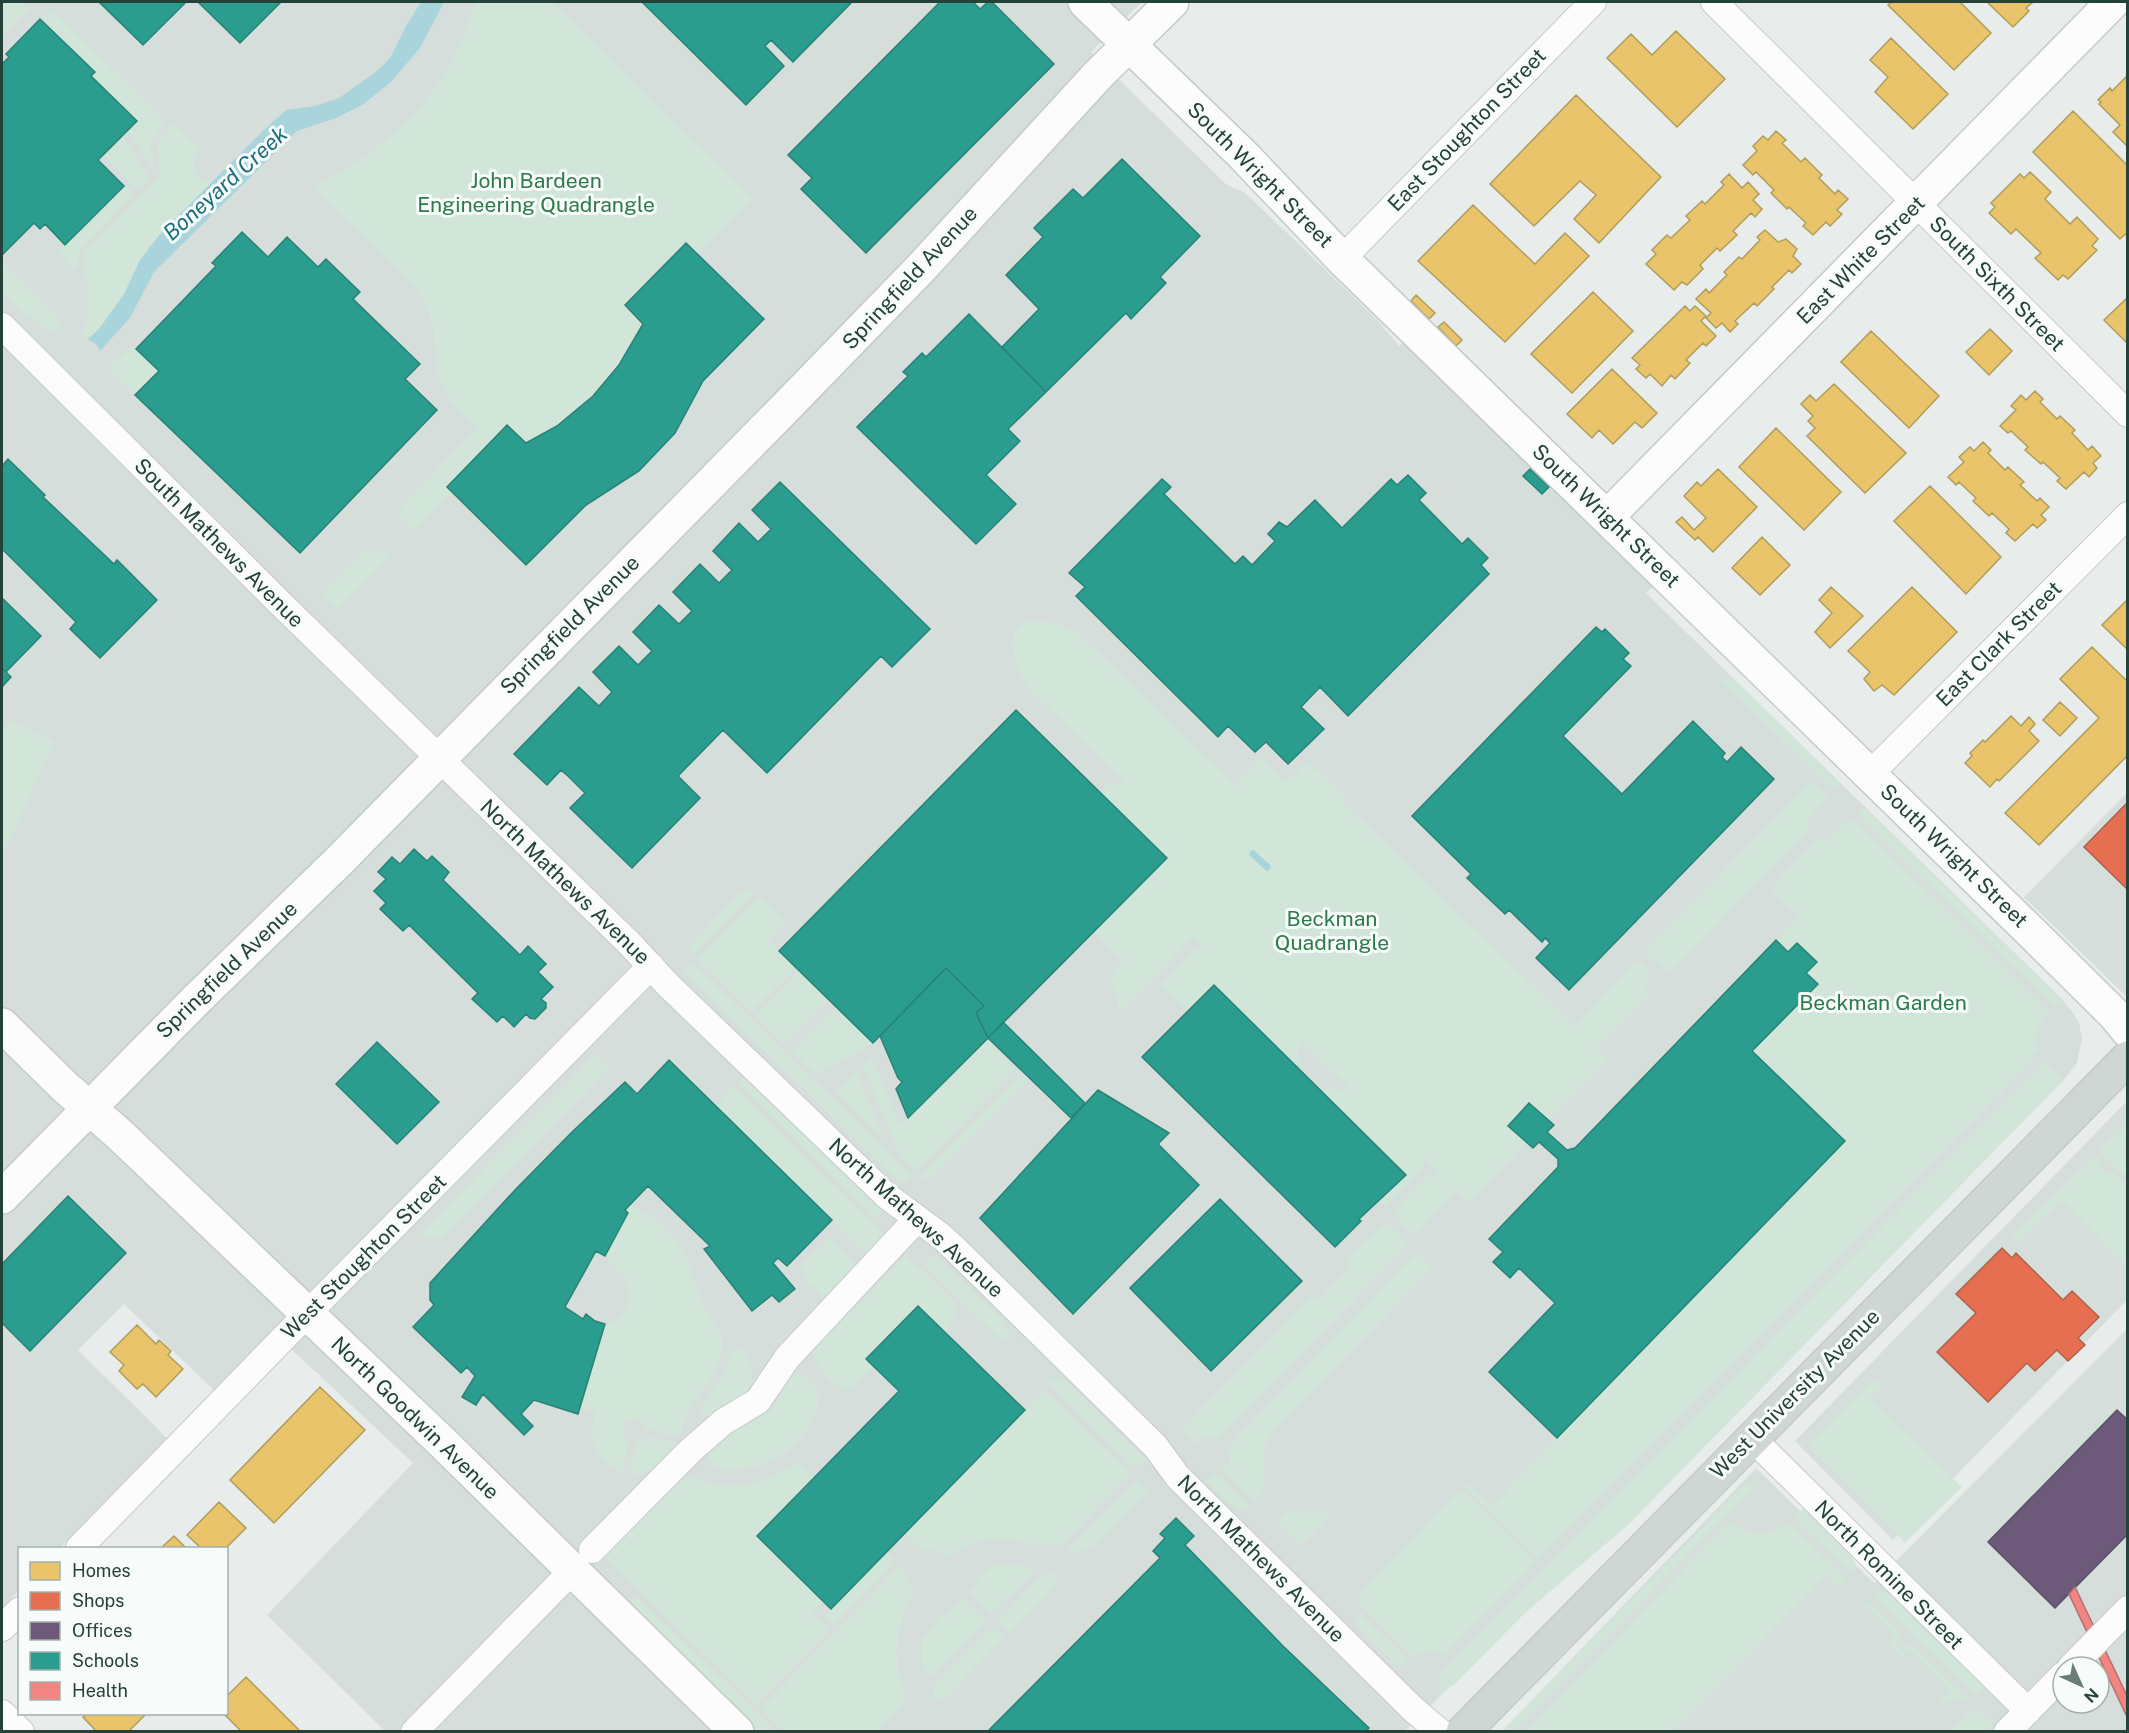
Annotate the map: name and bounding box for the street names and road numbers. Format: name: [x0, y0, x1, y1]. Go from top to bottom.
street label: East Stoughton Street: [1382, 43, 1551, 216]
street label: South Wright Street: [1182, 97, 1338, 253]
street label: East White Street: [1791, 190, 1930, 329]
street label: Springfield Avenue: [837, 201, 982, 354]
street label: South Sixth Street: [1925, 211, 2070, 356]
street label: South Wright Street: [1527, 439, 1685, 593]
street label: South Mathews Avenue: [130, 453, 309, 632]
street label: Springfield Avenue: [495, 550, 644, 699]
street label: East Clark Street: [1931, 576, 2066, 711]
street label: South Wright Street: [1875, 779, 2033, 933]
street label: North Mathews Avenue: [475, 794, 656, 969]
street label: Springfield Avenue: [151, 896, 302, 1043]
street label: North Mathews Avenue: [824, 1133, 1009, 1303]
street label: West Stoughton Street: [276, 1169, 451, 1344]
street label: West University Avenue: [1705, 1304, 1885, 1484]
street label: North Goodwin Avenue: [326, 1331, 504, 1504]
street label: North Mathews Avenue: [1172, 1470, 1350, 1648]
street label: North Romine Street: [1810, 1495, 1969, 1654]

